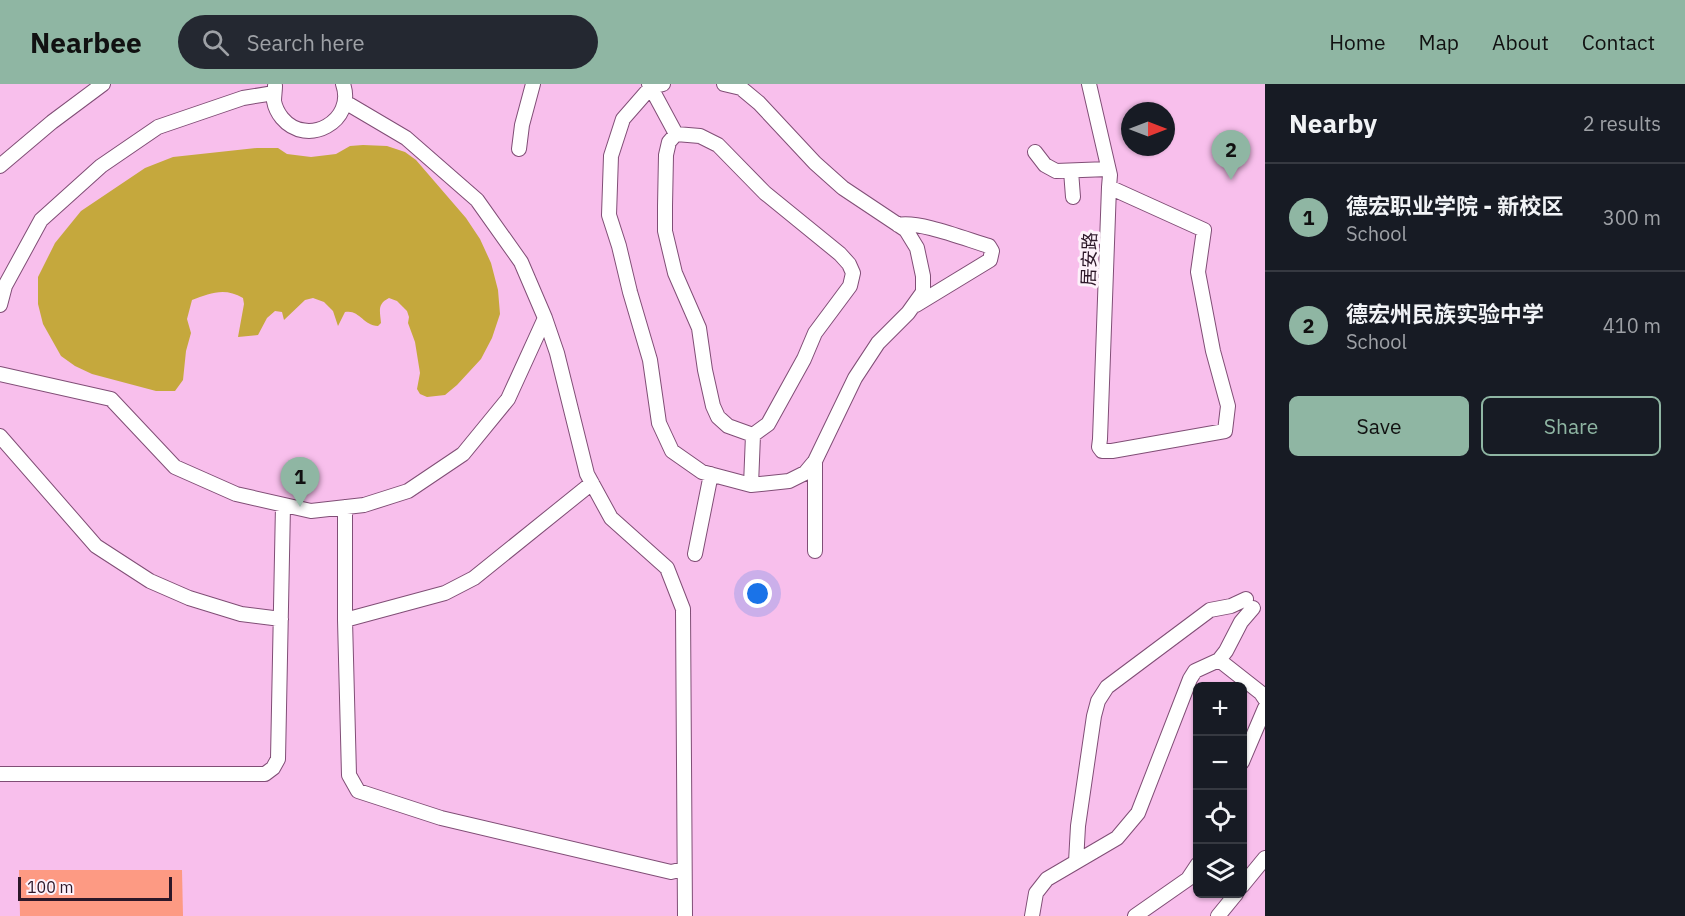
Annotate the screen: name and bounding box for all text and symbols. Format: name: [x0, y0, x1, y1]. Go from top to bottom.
search box: [178, 15, 598, 69]
text: Nearbee: [30, 24, 142, 61]
icon: search: [199, 26, 232, 59]
text: Search here: [247, 28, 365, 57]
text: Home: [1329, 28, 1386, 56]
text: Map: [1419, 28, 1459, 56]
text: About: [1492, 28, 1549, 56]
text: Contact: [1582, 28, 1655, 56]
north arrow: [1121, 102, 1175, 156]
text: Nearby: [1289, 106, 1377, 140]
text: 2 results: [1583, 110, 1661, 137]
pin: 2: [1212, 130, 1250, 180]
text: 德宏职业学院 - 新校区: [1346, 191, 1563, 220]
text: 1: [1303, 204, 1315, 231]
text: 300 m: [1603, 204, 1661, 231]
text: School: [1346, 220, 1407, 247]
street label: 居安路: [1077, 232, 1101, 286]
text: 德宏州民族实验中学: [1346, 299, 1544, 328]
text: 2: [1303, 312, 1315, 339]
text: 410 m: [1603, 312, 1661, 339]
text: School: [1346, 328, 1407, 355]
button: Save: [1289, 396, 1469, 456]
button: Share: [1481, 396, 1661, 456]
pin: 1: [280, 458, 320, 507]
your location: [743, 579, 772, 608]
map controls: [1193, 682, 1247, 898]
button: +: [1193, 682, 1247, 736]
button: −: [1193, 736, 1247, 790]
button: locate: [1193, 790, 1247, 844]
button: layers: [1193, 844, 1247, 898]
scale bar: [18, 874, 172, 902]
text: 100 m: [27, 877, 74, 897]

